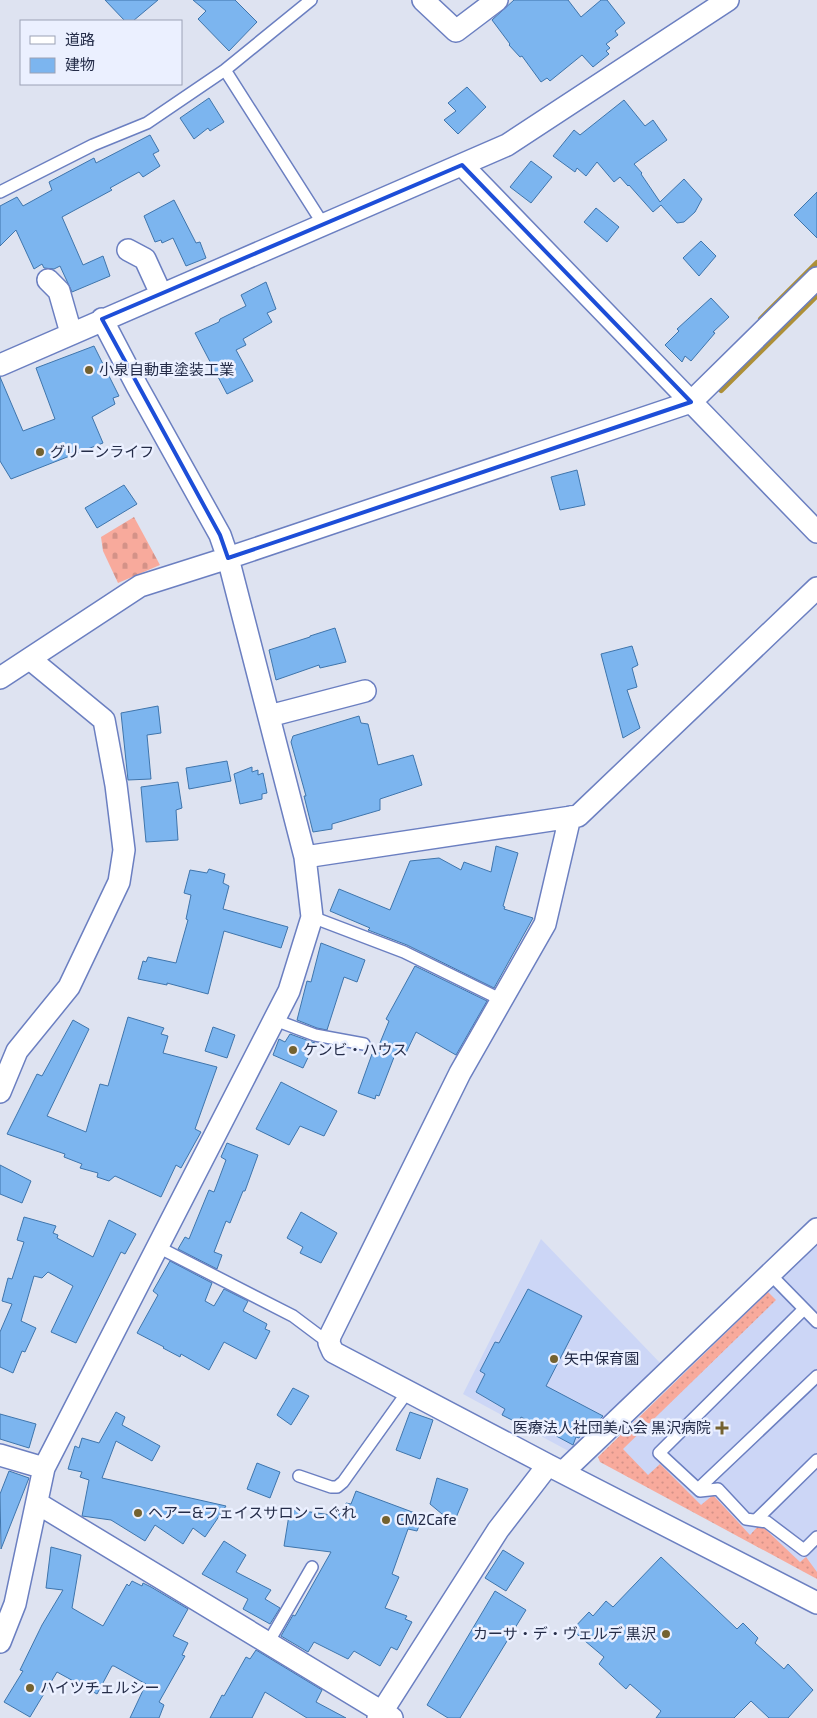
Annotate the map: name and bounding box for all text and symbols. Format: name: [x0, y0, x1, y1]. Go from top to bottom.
legend: [20, 20, 182, 85]
text: 道路: [65, 30, 95, 48]
text: 建物: [65, 55, 95, 73]
place label: 小泉自動車塗装工業: [99, 360, 234, 378]
marker: 小泉自動車塗装工業: [83, 364, 95, 376]
place label: グリーンライフ: [50, 442, 154, 460]
marker: グリーンライフ: [34, 446, 46, 458]
place label: ケンビ・ハウス: [303, 1040, 408, 1058]
marker: ケンビ・ハウス: [287, 1044, 299, 1056]
place label: 矢中保育園: [564, 1349, 639, 1367]
marker: 矢中保育園: [548, 1353, 560, 1365]
place label: 医療法人社団美心会 黒沢病院: [513, 1418, 711, 1436]
marker: 医療法人社団美心会 黒沢病院: [715, 1421, 729, 1435]
place label: ヘアー&フェイスサロン こぐれ: [148, 1503, 357, 1521]
marker: ヘアー&フェイスサロン こぐれ: [132, 1507, 144, 1519]
place label: CM2Cafe: [396, 1510, 457, 1528]
marker: CM2Cafe: [380, 1514, 392, 1526]
place label: カーサ・デ・ヴェルデ 黒沢: [473, 1624, 656, 1642]
marker: カーサ・デ・ヴェルデ 黒沢: [660, 1628, 672, 1640]
place label: ハイツチェルシー: [40, 1678, 160, 1696]
marker: ハイツチェルシー: [24, 1682, 36, 1694]

